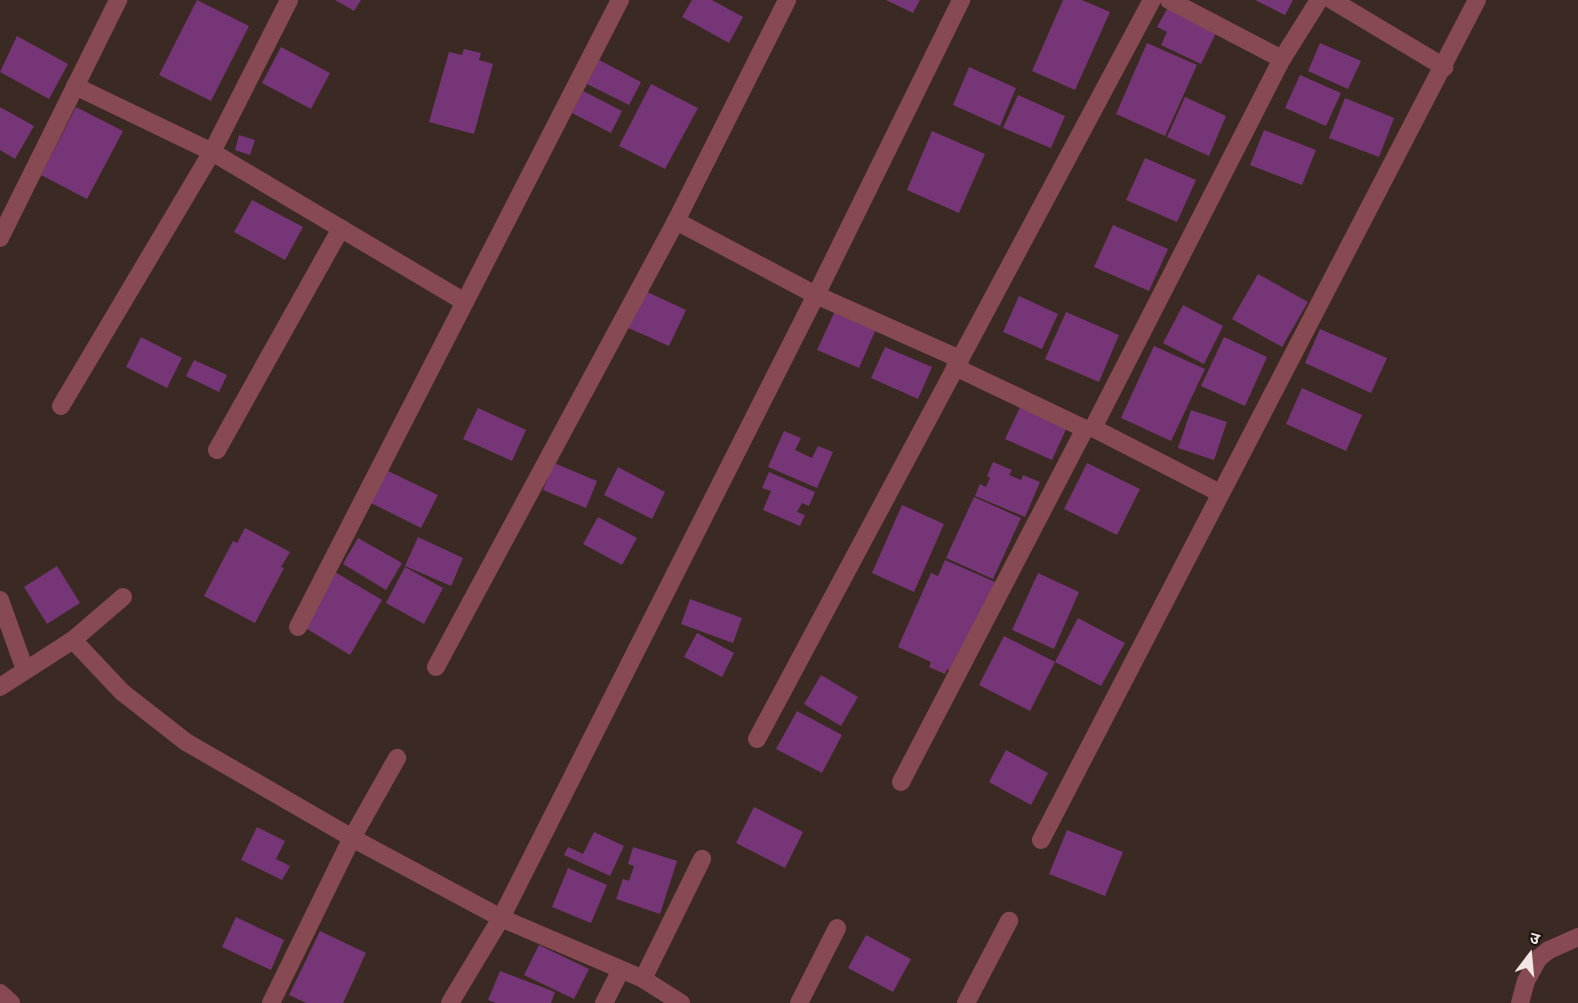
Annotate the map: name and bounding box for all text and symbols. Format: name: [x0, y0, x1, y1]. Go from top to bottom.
north arrow: [1500, 925, 1560, 985]
text: उ: [1528, 927, 1542, 949]

